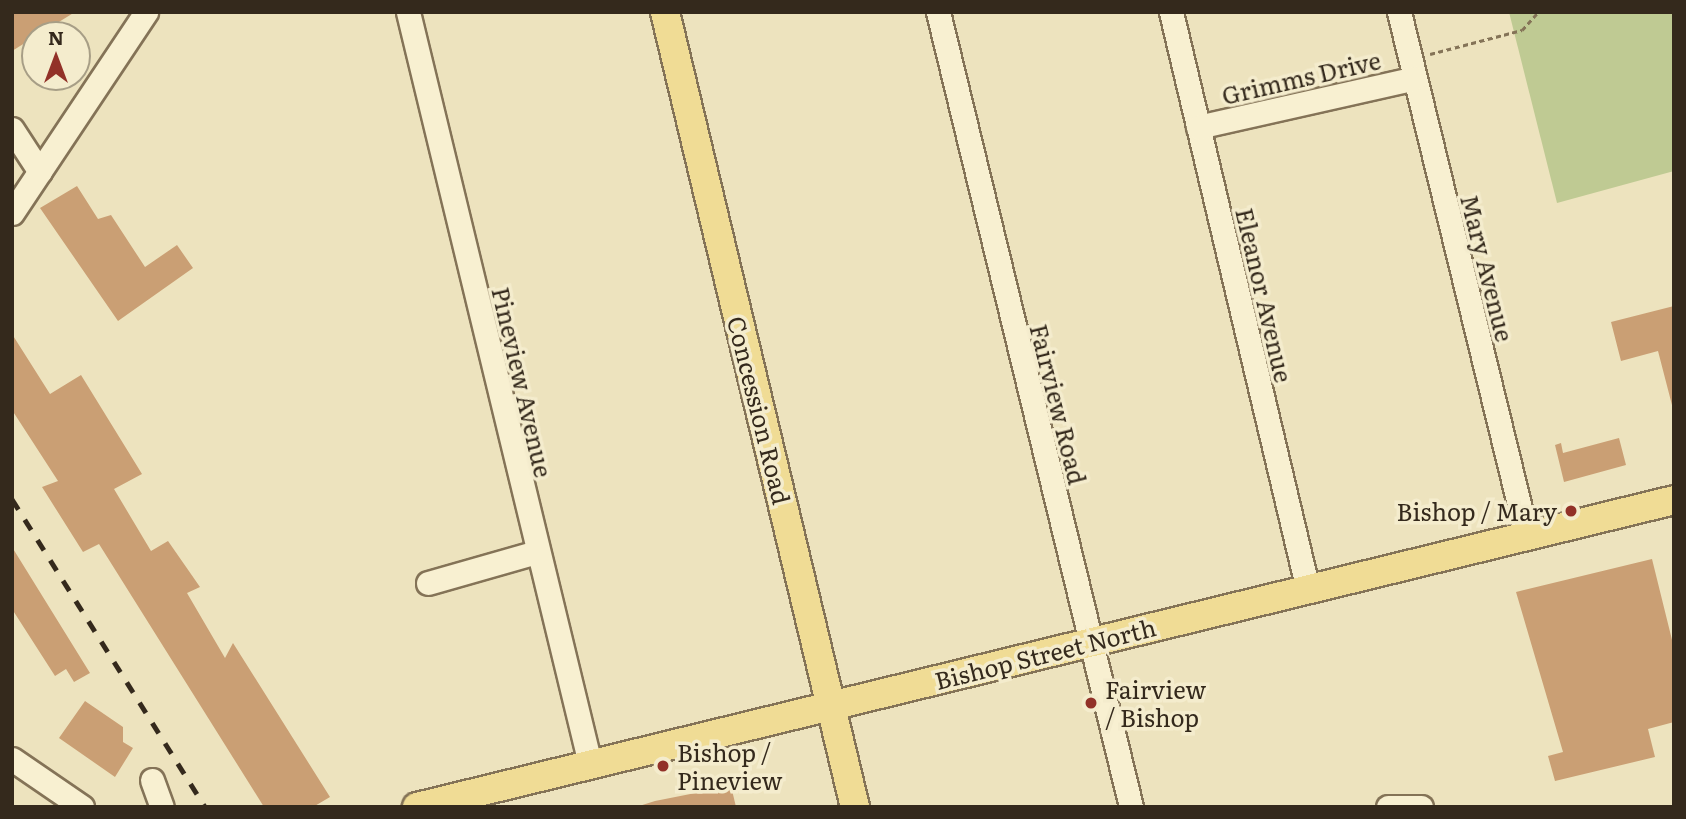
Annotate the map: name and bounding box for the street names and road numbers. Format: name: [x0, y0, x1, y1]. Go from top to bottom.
street label: Grimms Drive: [1219, 45, 1383, 109]
street label: Mary Avenue: [1456, 191, 1520, 345]
street label: Eleanor Avenue: [1231, 205, 1299, 385]
street label: Pineview Avenue: [487, 284, 559, 480]
street label: Concession Road: [723, 313, 797, 507]
street label: Fairview Road: [1025, 321, 1093, 487]
street label: Bishop Street North: [931, 612, 1159, 694]

